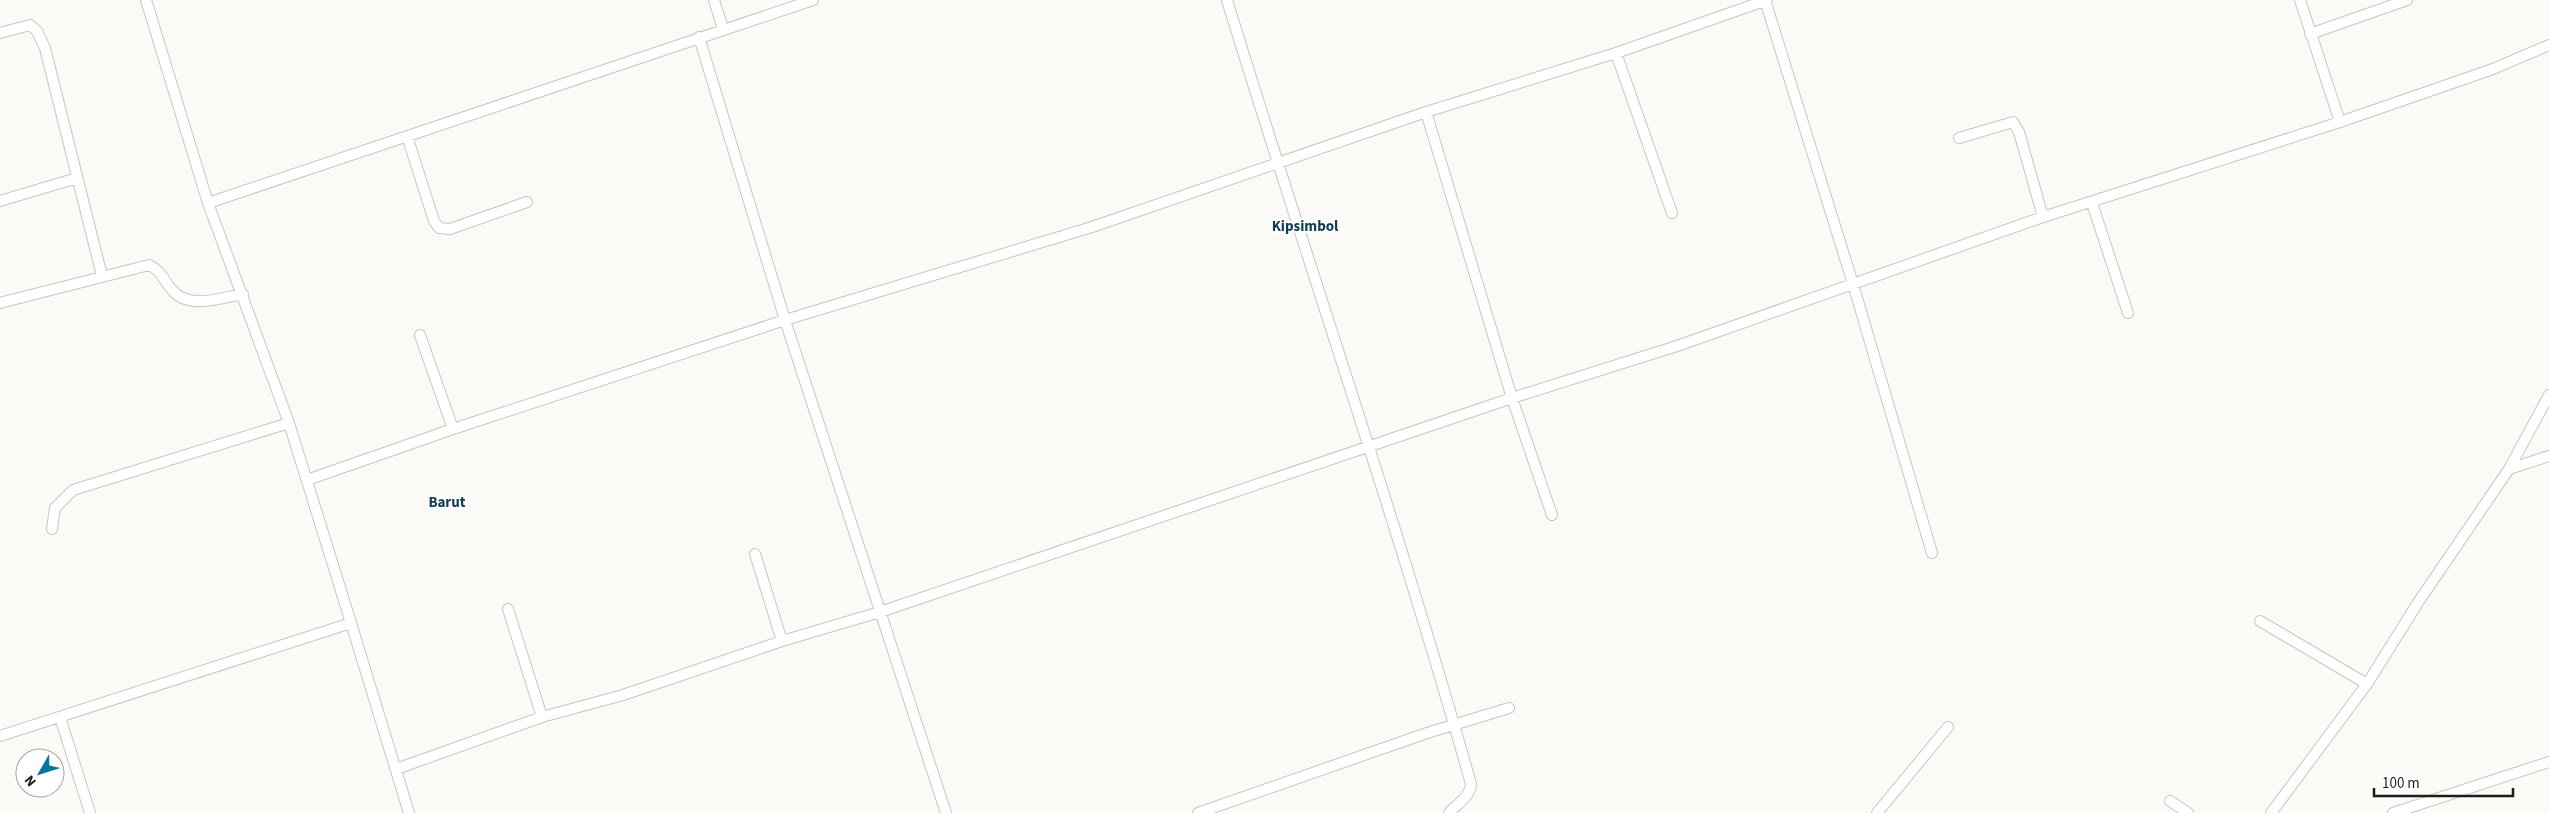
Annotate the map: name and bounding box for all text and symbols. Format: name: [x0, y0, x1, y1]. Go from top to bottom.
district label: Kipsimbol: [1272, 216, 1339, 237]
district label: Barut: [428, 492, 466, 513]
north arrow: [15, 748, 65, 798]
scale bar: [2374, 766, 2513, 798]
text: N: [20, 771, 41, 790]
text: 100 m: [2382, 773, 2420, 794]

